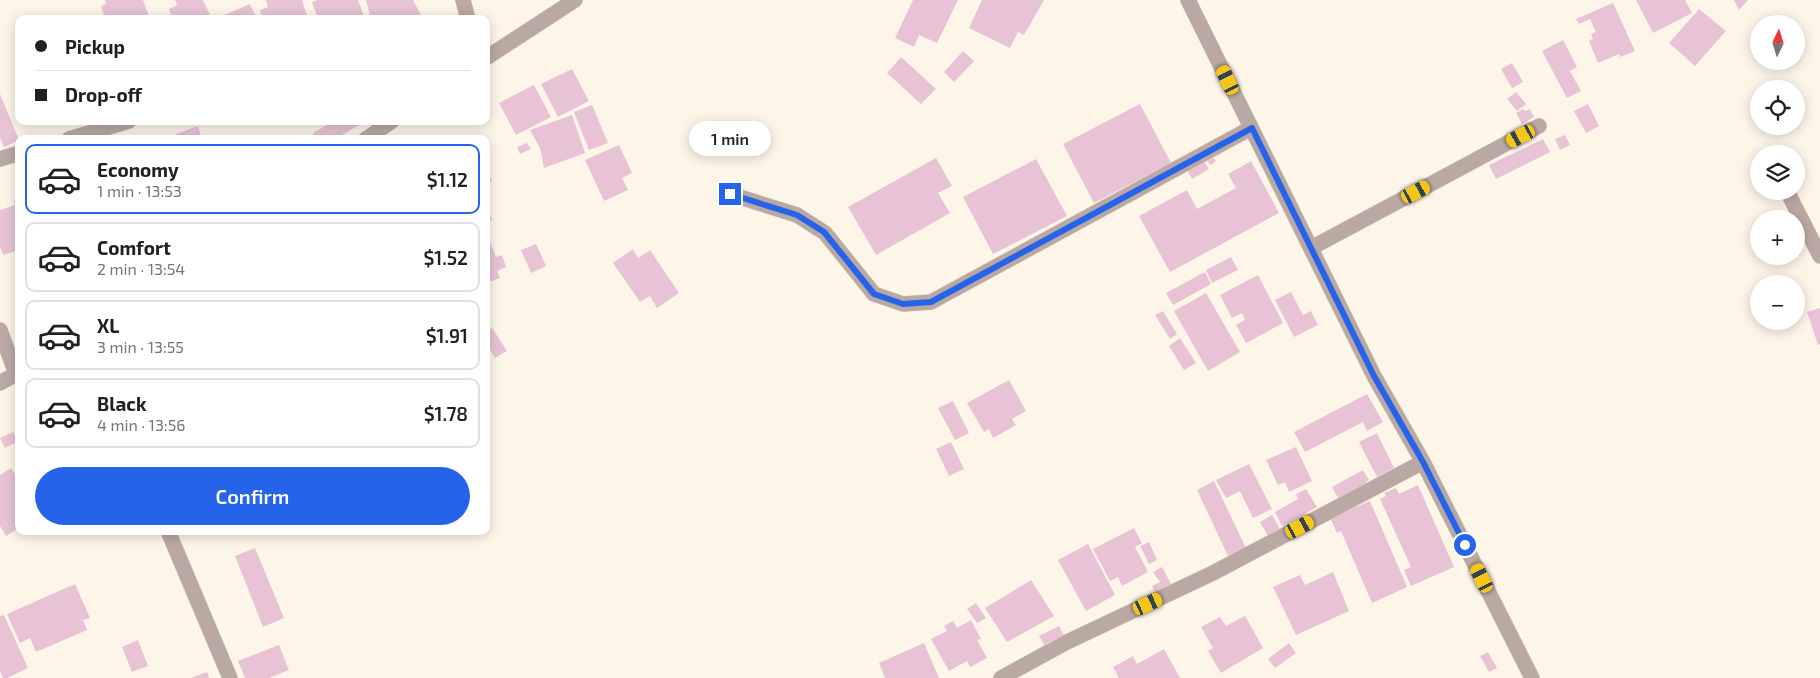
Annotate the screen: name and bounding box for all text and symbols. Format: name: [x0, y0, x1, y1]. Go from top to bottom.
north arrow: [1750, 15, 1805, 70]
map controls: [1750, 15, 1805, 330]
text: Pickup: [65, 35, 125, 58]
car: [1214, 63, 1241, 97]
button: locate: [1750, 80, 1805, 135]
text: Drop-off: [65, 83, 142, 106]
callout: 1 min: [689, 121, 771, 156]
car: [1504, 122, 1537, 150]
text: 1 min: [711, 129, 749, 148]
button: layers: [1750, 145, 1805, 200]
icon: car: [37, 157, 82, 202]
text: Economy: [97, 158, 179, 181]
text: $1.12: [427, 168, 468, 191]
car: [1399, 178, 1432, 206]
text: 1 min · 13:53: [97, 181, 182, 200]
route end: [719, 183, 741, 205]
button: +: [1750, 210, 1805, 265]
icon: car: [37, 235, 82, 280]
text: Comfort: [97, 236, 171, 259]
text: $1.52: [423, 246, 468, 269]
text: 2 min · 13:54: [97, 259, 185, 278]
button: −: [1750, 275, 1805, 330]
icon: car: [37, 313, 82, 358]
text: XL: [97, 314, 119, 337]
text: $1.91: [426, 324, 468, 347]
text: 3 min · 13:55: [97, 337, 184, 356]
icon: car: [37, 391, 82, 436]
text: Black: [97, 392, 147, 415]
text: $1.78: [424, 402, 468, 425]
text: 4 min · 13:56: [97, 415, 185, 434]
button: Confirm: [35, 467, 470, 525]
car: [1283, 513, 1316, 541]
route start: [1454, 534, 1476, 556]
car: [1468, 561, 1495, 595]
car: [1131, 591, 1164, 617]

